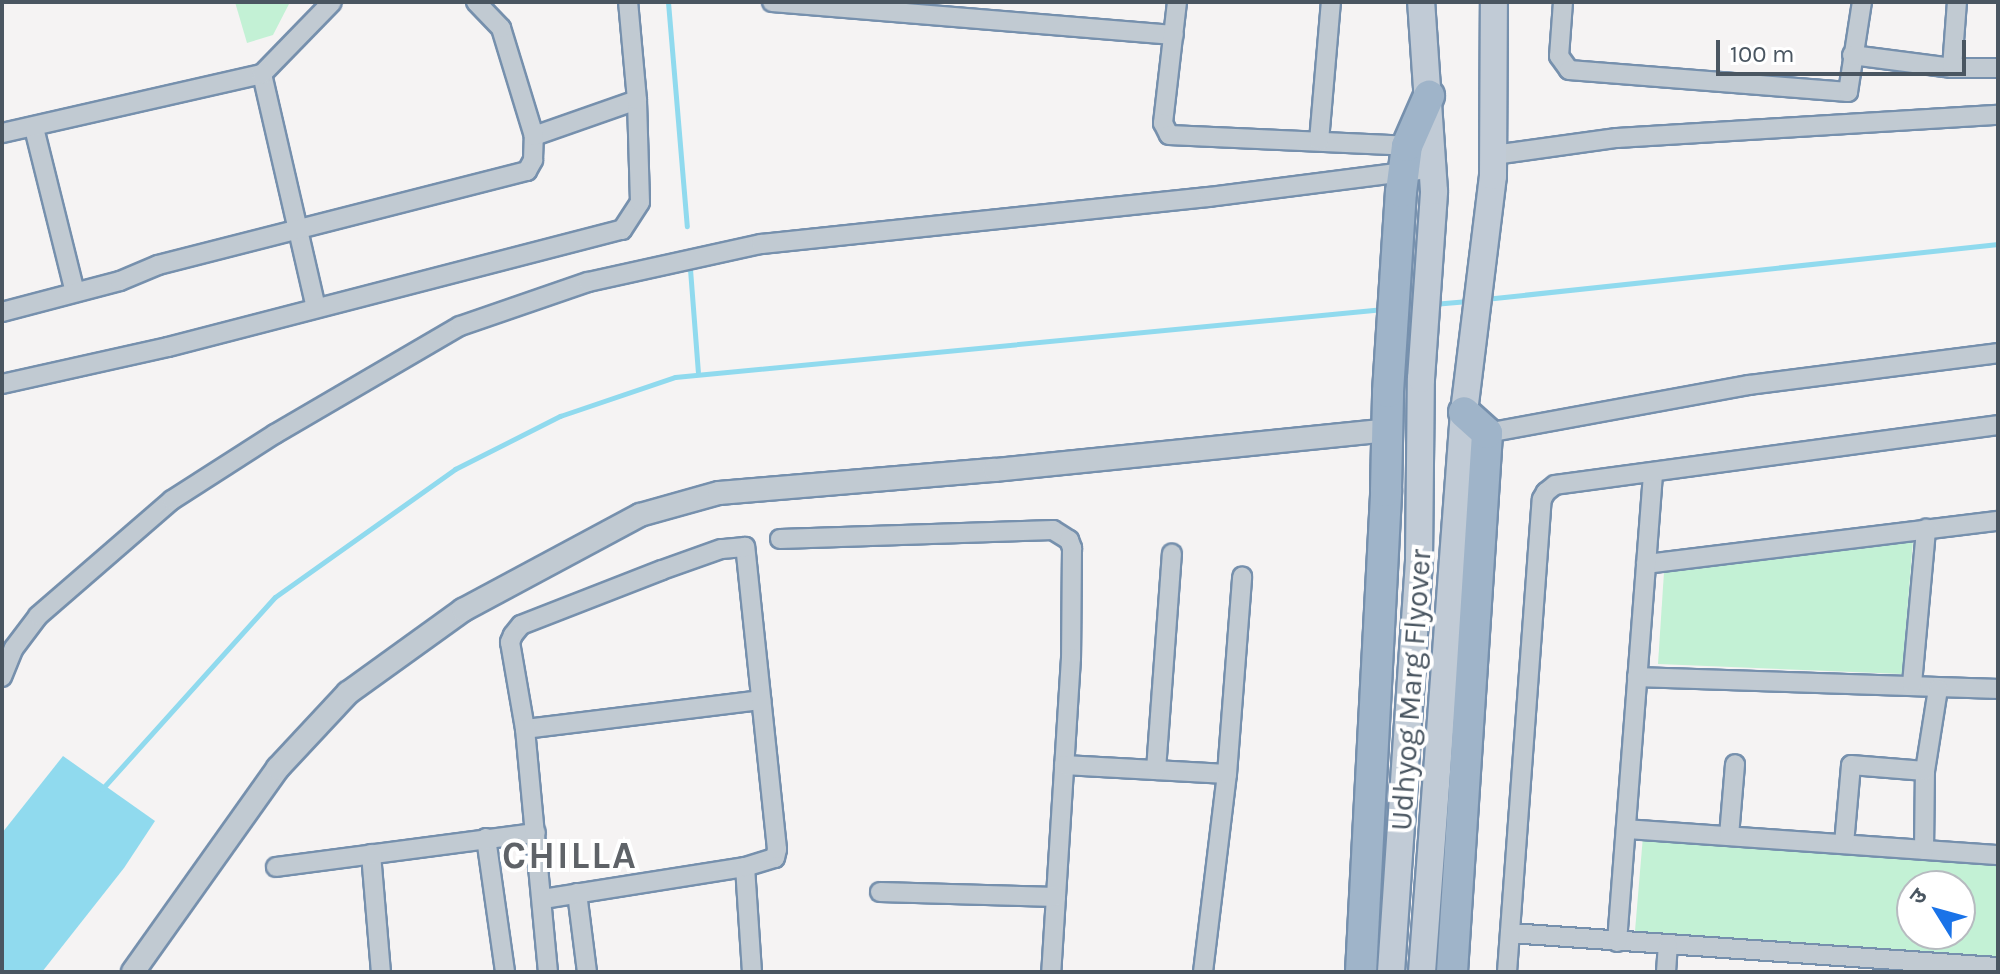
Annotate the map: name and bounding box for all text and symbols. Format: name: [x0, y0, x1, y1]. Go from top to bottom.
scale bar: [1720, 24, 1970, 74]
text: 100 m: [1730, 40, 1795, 68]
street label: Udhyog Marg Flyover: [1383, 548, 1439, 832]
district label: CHILLA: [502, 833, 638, 879]
north arrow: [1896, 870, 1976, 950]
text: उ: [1904, 884, 1933, 910]

